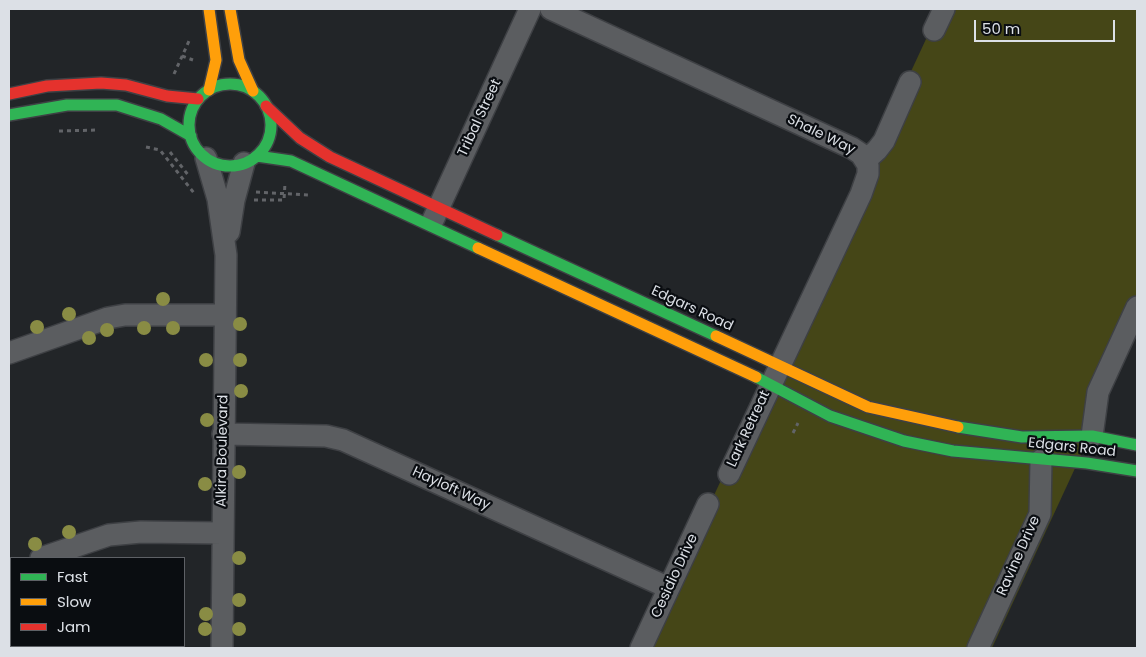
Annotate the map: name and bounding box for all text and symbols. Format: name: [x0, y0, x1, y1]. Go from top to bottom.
scale bar: [976, 10, 1117, 42]
text: 50 m: [982, 18, 1020, 39]
street label: Tribal Street: [455, 77, 505, 159]
street label: Shale Way: [784, 111, 858, 159]
street label: Edgars Road: [648, 283, 736, 335]
street label: Lark Retreat: [724, 388, 774, 470]
street label: Alkira Boulevard: [214, 395, 232, 507]
street label: Edgars Road: [1027, 435, 1117, 461]
street label: Hayloft Way: [409, 464, 493, 514]
street label: Ravine Drive: [994, 513, 1044, 599]
street label: Cesidio Drive: [648, 531, 702, 621]
legend: [10, 557, 185, 647]
text: Fast: [57, 566, 88, 587]
text: Slow: [57, 591, 91, 612]
text: Jam: [57, 616, 91, 637]

